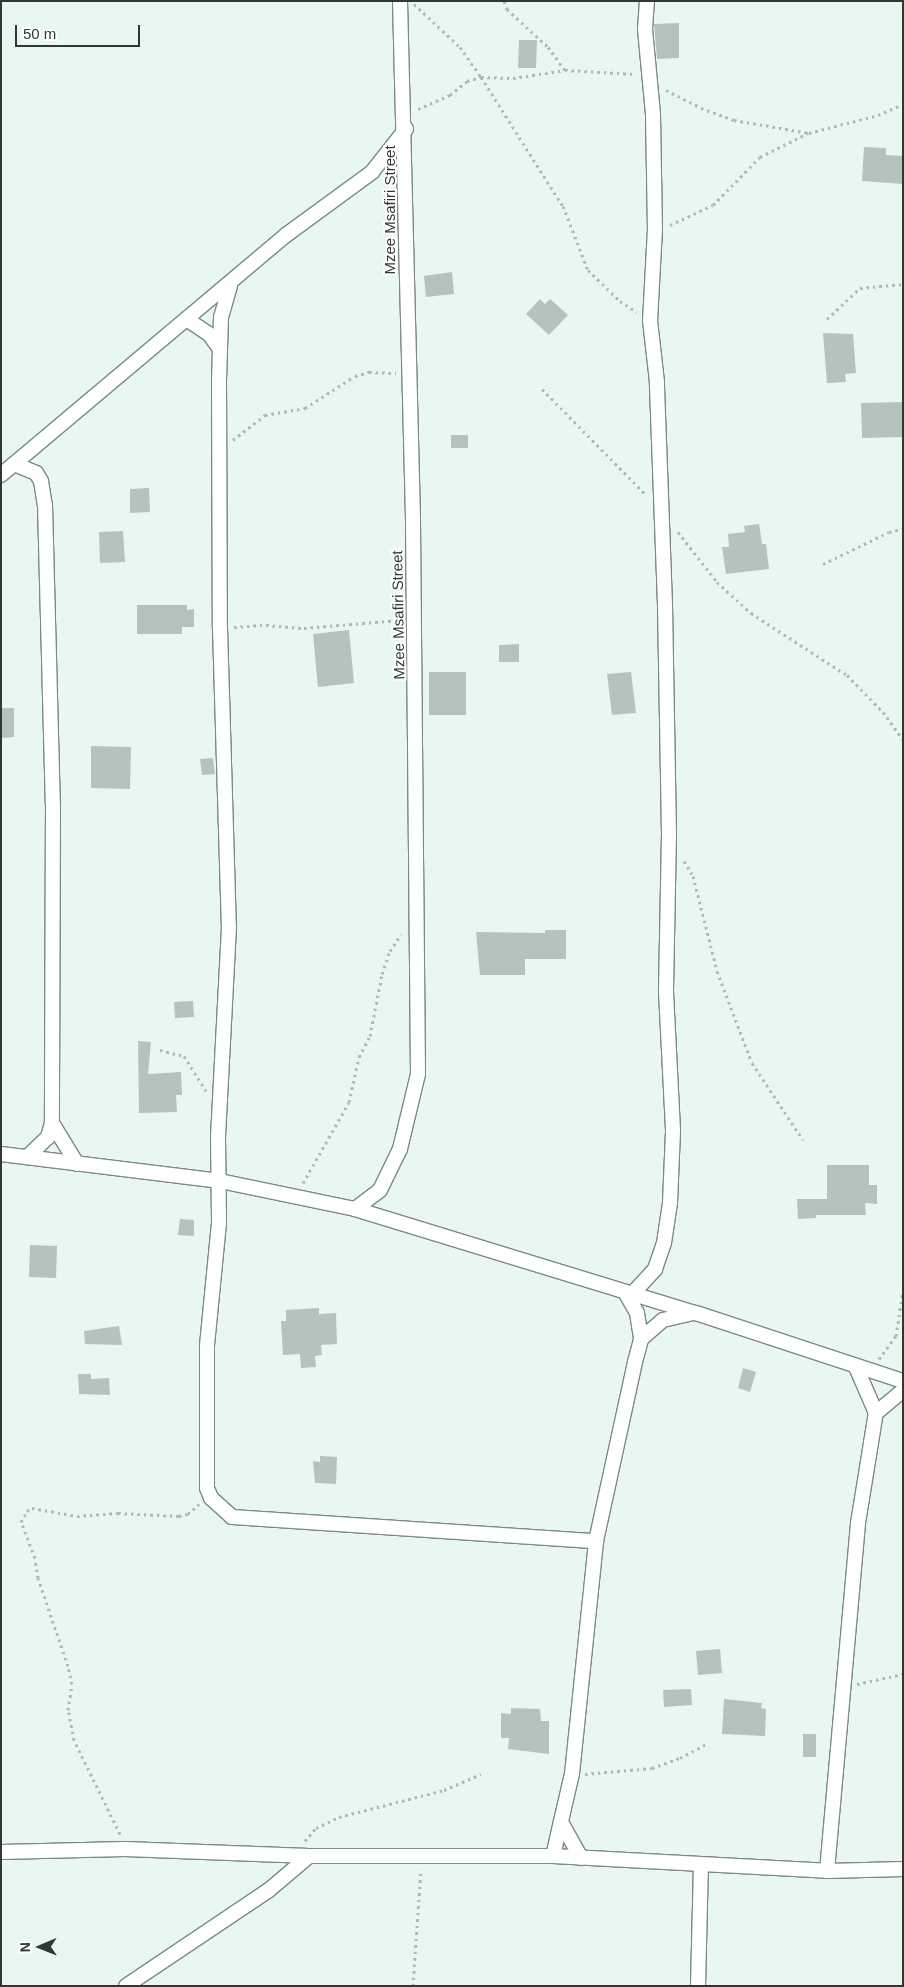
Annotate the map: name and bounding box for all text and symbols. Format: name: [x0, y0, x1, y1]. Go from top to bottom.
scale bar: [18, 15, 142, 47]
text: 50 m: [23, 25, 56, 42]
street label: Mzee Msafiri Street: [381, 145, 399, 275]
street label: Mzee Msafiri Street: [388, 550, 408, 680]
north arrow: [15, 1922, 65, 1972]
text: N: [17, 1942, 33, 1952]

